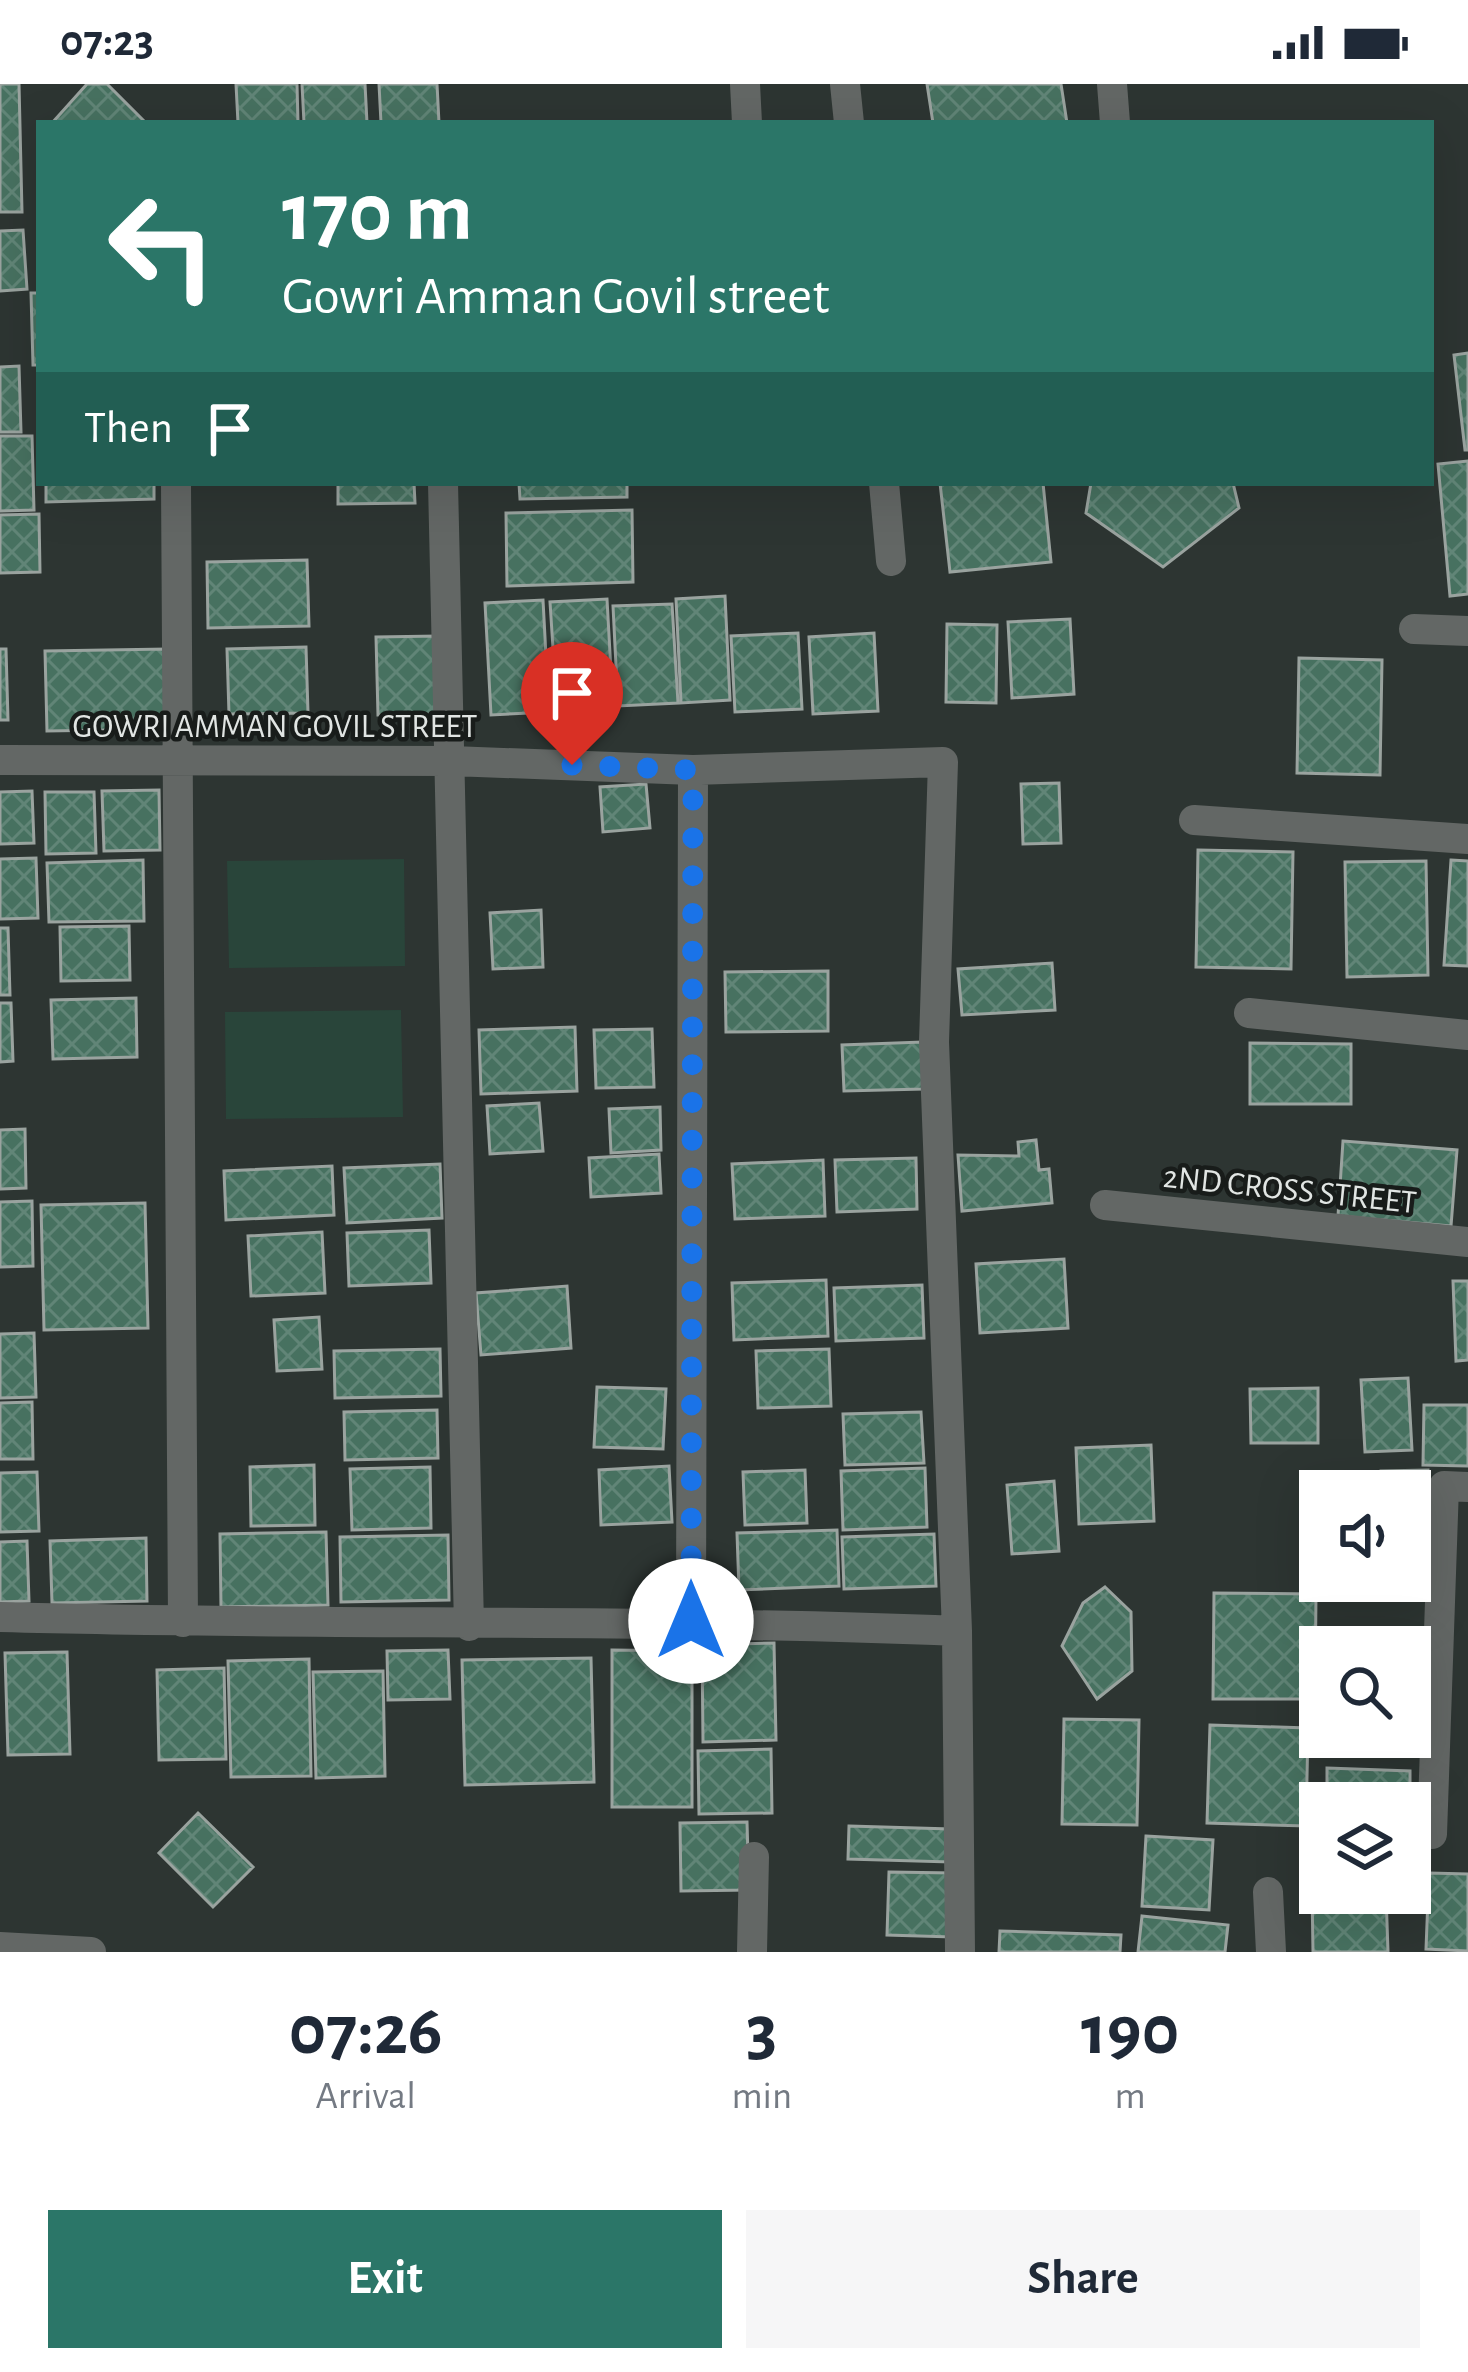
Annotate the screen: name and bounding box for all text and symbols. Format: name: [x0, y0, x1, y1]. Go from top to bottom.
text: 07:23: [60, 19, 154, 64]
icon: left: [84, 168, 240, 324]
text: 170 m: [282, 172, 473, 256]
text: Gowri Amman Govil street: [282, 270, 829, 324]
icon: arrive: [197, 396, 263, 462]
text: Then: [84, 406, 173, 451]
pin: [521, 642, 623, 765]
icon: arrive: [539, 660, 605, 726]
street label: GOWRI AMMAN GOVIL STREET: [73, 711, 477, 744]
street label: 2ND CROSS STREET: [1161, 1161, 1418, 1220]
map controls: [1299, 1470, 1431, 1914]
button: sound: [1299, 1470, 1431, 1602]
position arrow: [628, 1558, 754, 1684]
button: search: [1299, 1626, 1431, 1758]
button: layers: [1299, 1782, 1431, 1914]
text: 07:26: [289, 1995, 443, 2067]
text: 3: [746, 1995, 777, 2067]
text: 190: [1081, 1995, 1179, 2067]
text: Arrival: [316, 2077, 416, 2116]
text: min: [731, 2077, 792, 2116]
text: m: [1114, 2077, 1146, 2116]
button: Exit: [48, 2210, 722, 2348]
button: Share: [746, 2210, 1420, 2348]

